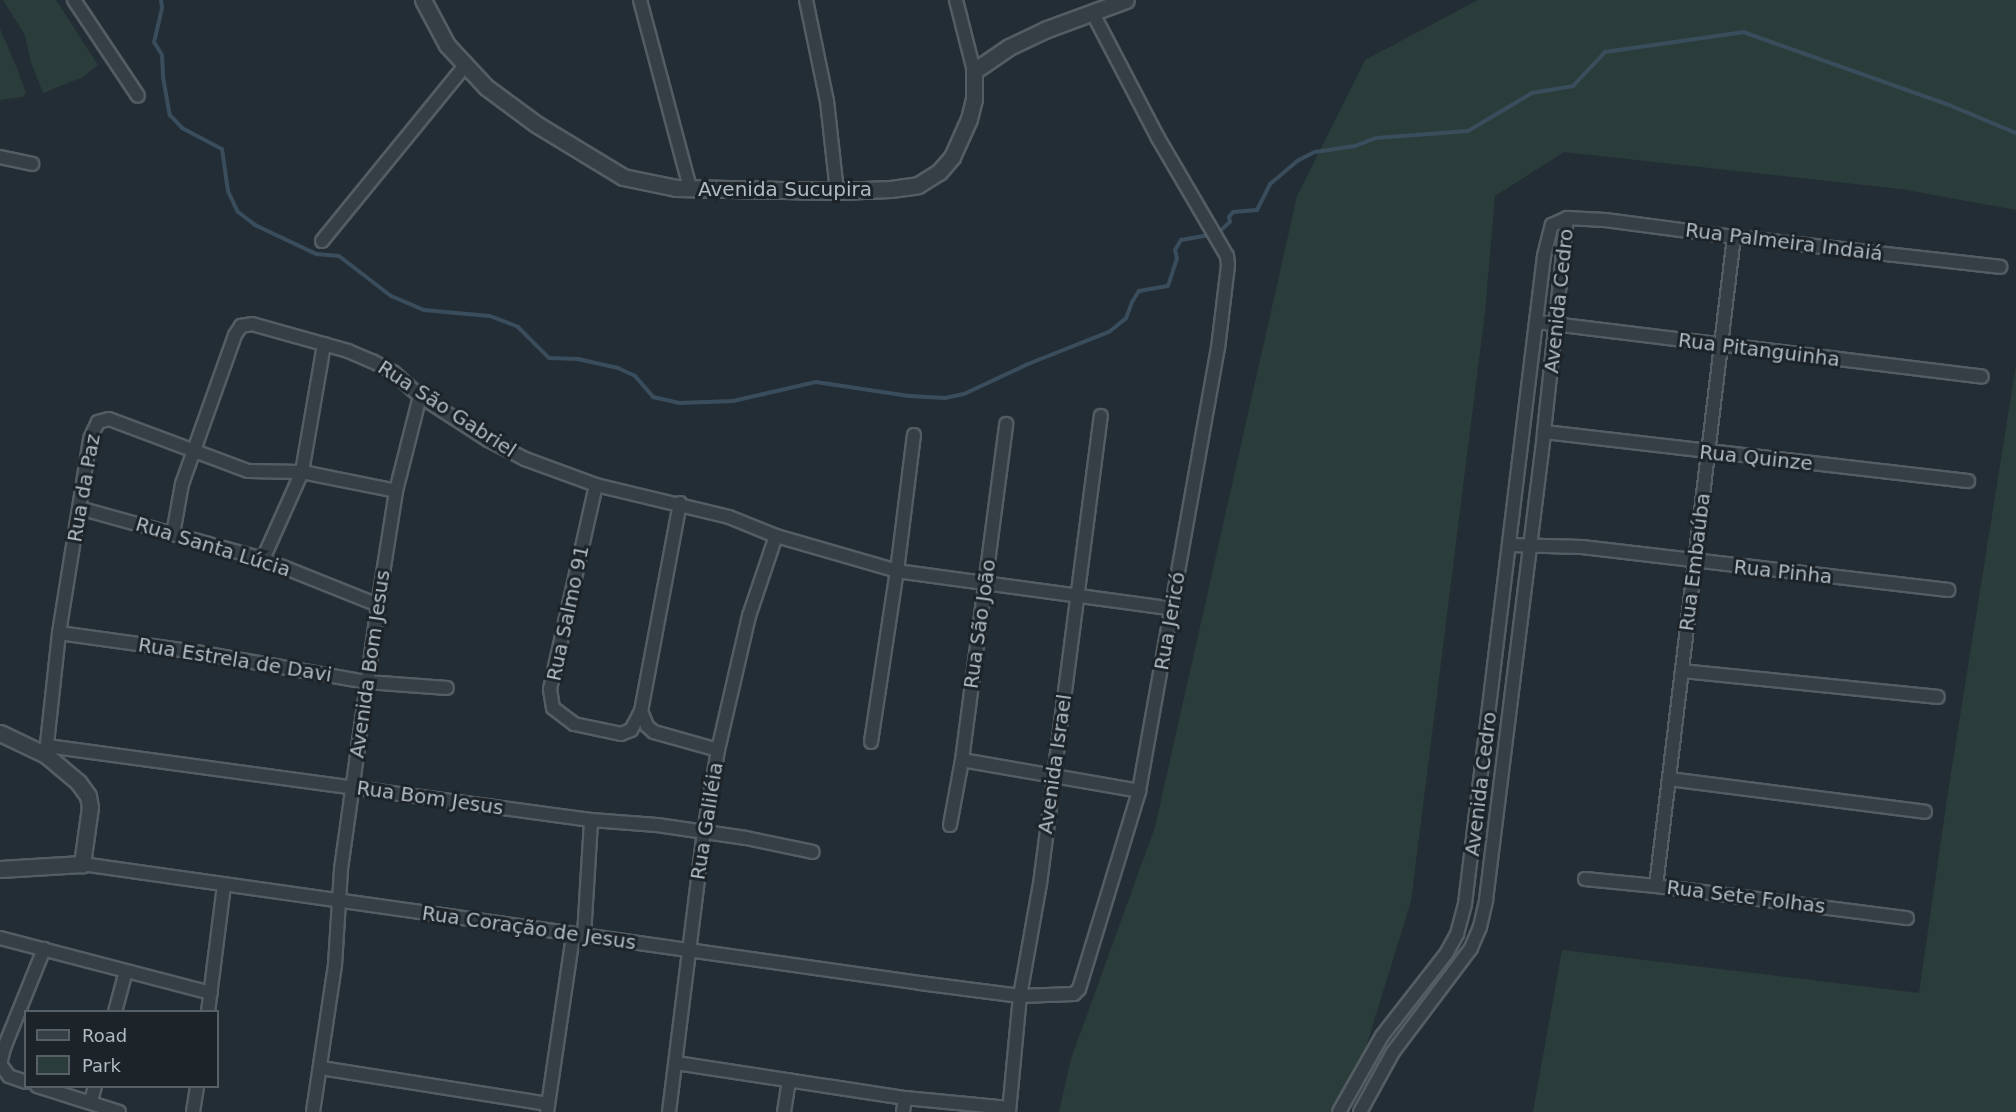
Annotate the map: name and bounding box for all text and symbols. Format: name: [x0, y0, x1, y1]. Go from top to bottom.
street label: Avenida Sucupira: [698, 177, 872, 201]
street label: Rua Palmeira Indaiá: [1684, 218, 1884, 266]
street label: Avenida Cedro: [1539, 228, 1579, 374]
street label: Rua Pitanguinha: [1677, 328, 1841, 372]
street label: Rua São Gabriel: [373, 355, 521, 463]
street label: Rua da Paz: [63, 432, 105, 544]
street label: Rua Quinze: [1698, 440, 1814, 476]
street label: Rua Embaúba: [1675, 492, 1715, 632]
street label: Rua Santa Lúcia: [133, 512, 293, 582]
street label: Rua Salmo 91: [542, 543, 594, 683]
street label: Rua Pinha: [1732, 555, 1834, 589]
street label: Rua São João: [959, 558, 1001, 690]
street label: Avenida Bom Jesus: [345, 568, 395, 760]
street label: Rua Jericó: [1150, 570, 1190, 672]
street label: Rua Estrela de Davi: [136, 633, 334, 687]
street label: Avenida Israel: [1033, 693, 1077, 835]
street label: Avenida Cedro: [1460, 710, 1502, 858]
street label: Rua Galiléia: [686, 760, 728, 882]
street label: Rua Bom Jesus: [355, 776, 505, 820]
street label: Rua Sete Folhas: [1665, 875, 1827, 919]
street label: Rua Coração de Jesus: [420, 901, 638, 955]
legend: [24, 1010, 219, 1088]
text: Road: [82, 1025, 127, 1046]
text: Park: [82, 1055, 121, 1076]

